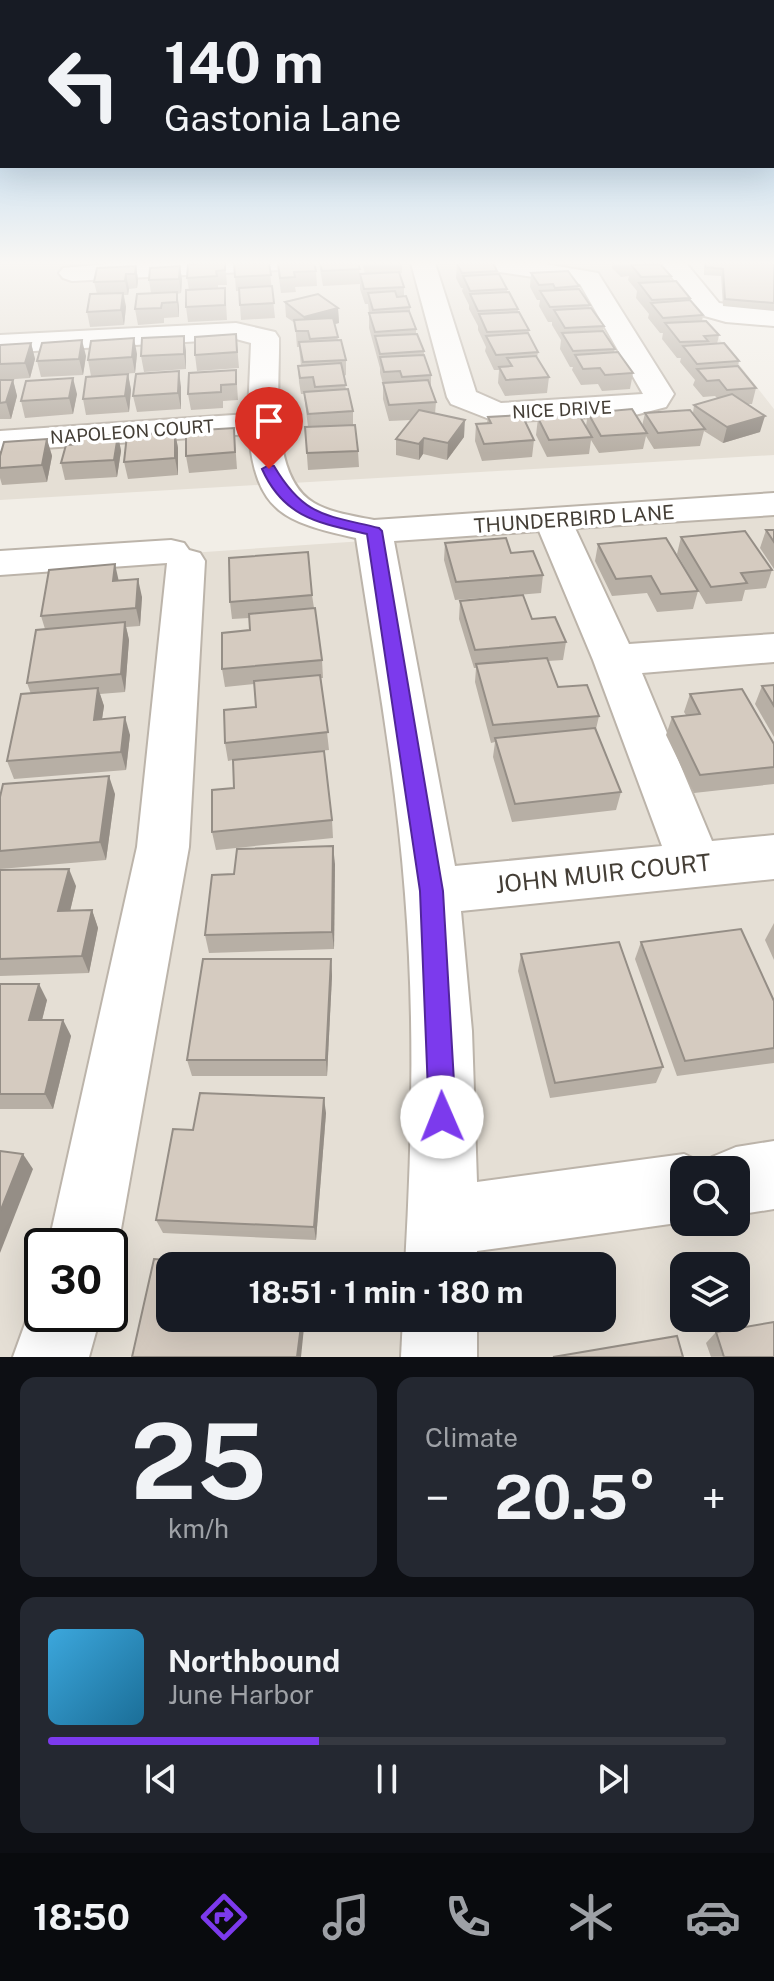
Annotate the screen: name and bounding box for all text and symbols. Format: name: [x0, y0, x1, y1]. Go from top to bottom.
text: 140 m: [164, 30, 324, 96]
icon: left: [32, 32, 136, 136]
text: Gastonia Lane: [164, 97, 401, 139]
pin: [235, 387, 303, 469]
street label: NICE DRIVE: [512, 396, 612, 423]
icon: arrive: [247, 399, 291, 443]
street label: NAPOLEON COURT: [49, 415, 215, 448]
street label: THUNDERBIRD LANE: [473, 500, 675, 538]
street label: JOHN MUIR COURT: [494, 848, 712, 898]
position arrow: [400, 1075, 484, 1159]
map controls: [670, 1156, 750, 1332]
button: search: [670, 1156, 750, 1236]
speed limit sign: 30: [24, 1228, 128, 1332]
button: layers: [670, 1252, 750, 1332]
text: 18:51 · 1 min · 180 m: [249, 1274, 523, 1310]
text: 25: [130, 1400, 267, 1522]
text: Climate: [425, 1422, 518, 1453]
text: 20.5°: [495, 1462, 656, 1533]
text: −: [425, 1472, 449, 1524]
text: +: [702, 1472, 726, 1524]
text: km/h: [168, 1513, 229, 1544]
text: Northbound: [168, 1643, 340, 1679]
text: June Harbor: [168, 1679, 314, 1710]
icon: previous: [139, 1757, 183, 1801]
icon: pause: [365, 1757, 409, 1801]
icon: next: [591, 1757, 635, 1801]
icon: directions: [196, 1889, 252, 1945]
icon: music: [318, 1889, 374, 1945]
icon: phone: [440, 1889, 496, 1945]
icon: climate: [563, 1889, 619, 1945]
icon: car: [685, 1889, 741, 1945]
text: 18:50: [33, 1896, 130, 1938]

